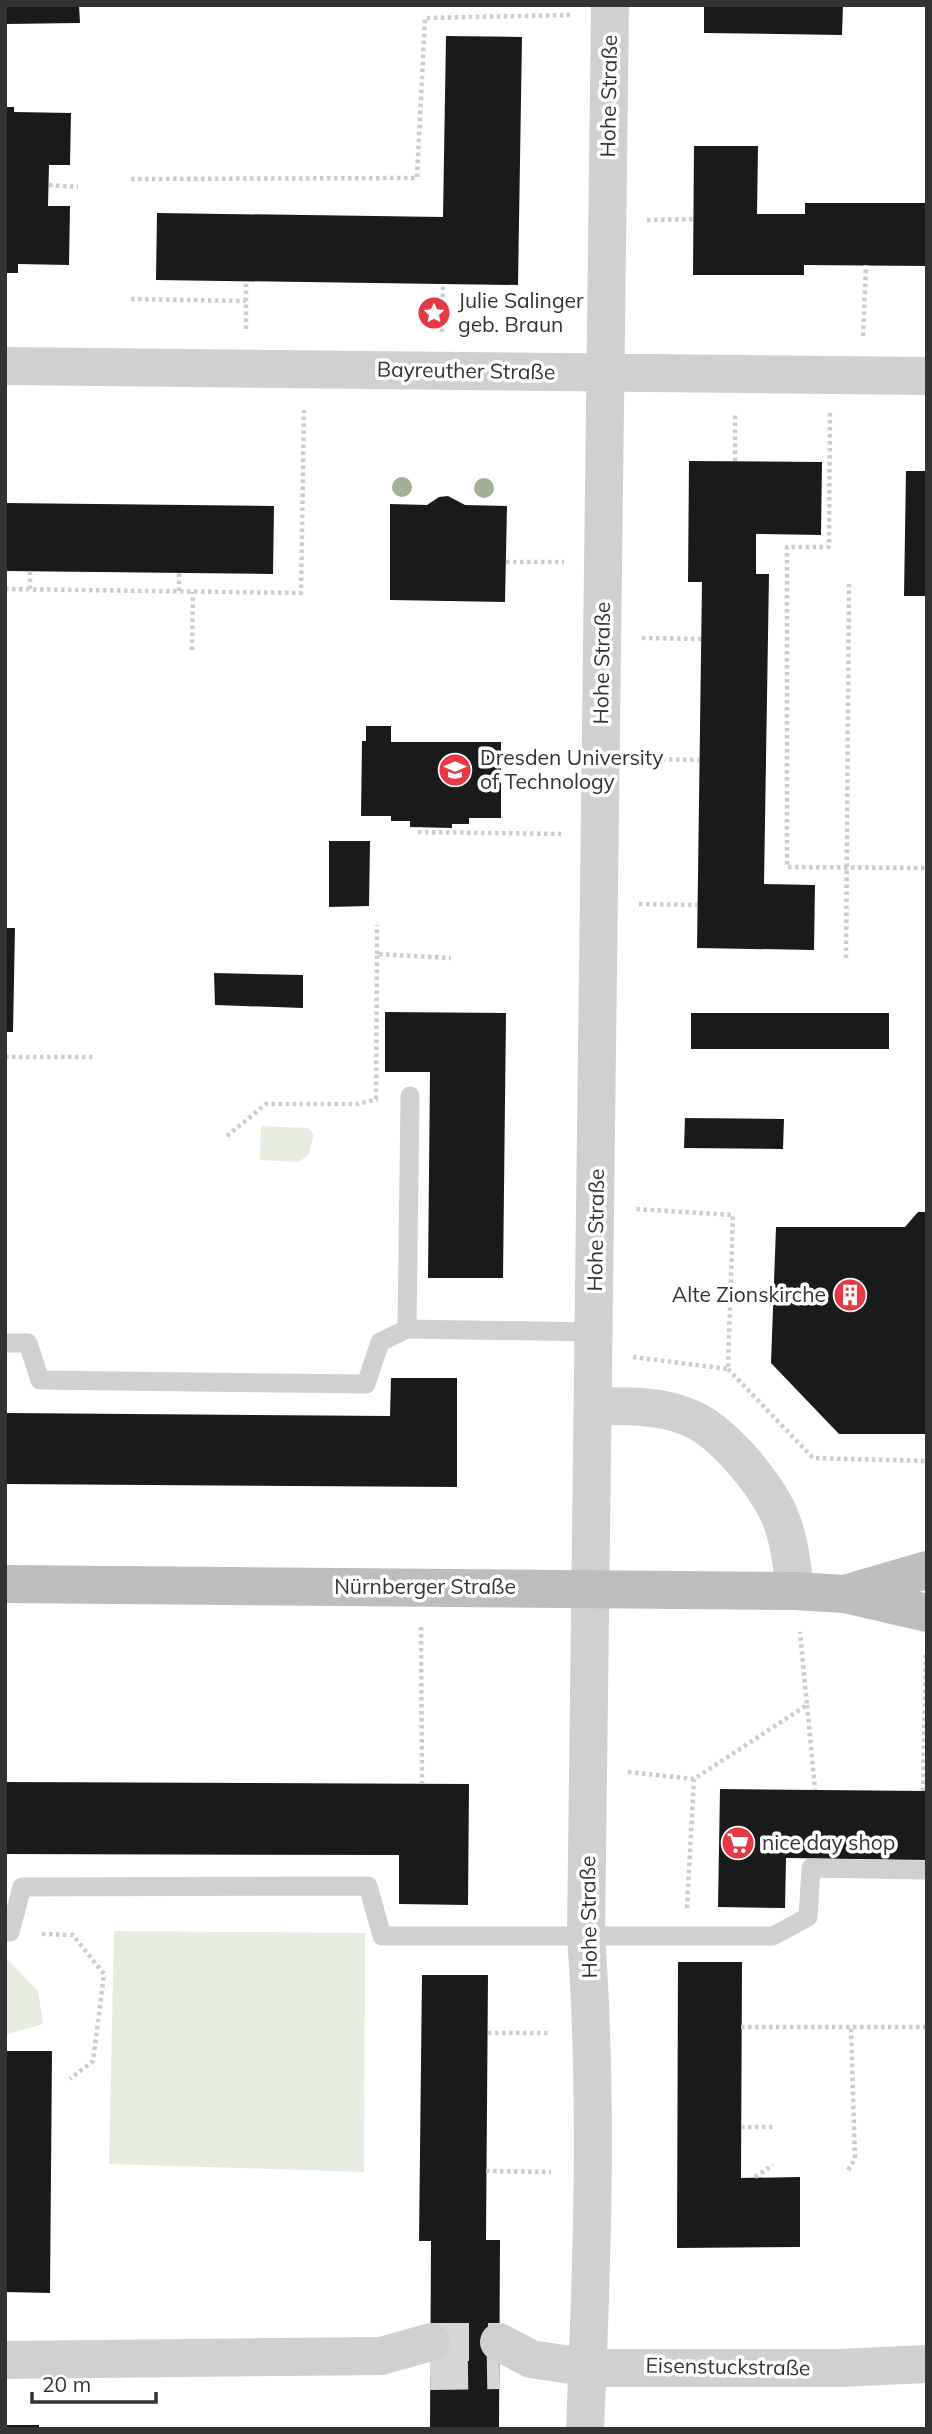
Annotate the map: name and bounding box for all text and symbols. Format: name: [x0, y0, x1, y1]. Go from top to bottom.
street label: Hohe Straße: [594, 34, 622, 157]
place label: Julie Salinger geb. Braun: [458, 287, 584, 337]
place icon: Julie Salinger geb. Braun: [415, 294, 453, 332]
street label: Bayreuther Straße: [377, 355, 555, 385]
street label: Hohe Straße: [587, 601, 615, 724]
place label: Dresden University of Technology: [480, 744, 663, 794]
school or university icon: Dresden University of Technology: [436, 751, 474, 789]
street label: Hohe Straße: [581, 1168, 609, 1291]
building icon: Alte Zionskirche: [831, 1276, 869, 1314]
place label: Alte Zionskirche: [672, 1281, 826, 1307]
street label: Nürnberger Straße: [334, 1573, 516, 1599]
supermarket icon: nice day shop: [719, 1824, 757, 1862]
place label: nice day shop: [762, 1829, 895, 1855]
street label: Hohe Straße: [574, 1856, 602, 1979]
street label: Eisenstuckstraße: [645, 2352, 811, 2380]
scale bar: [32, 2360, 156, 2404]
text: 20 m: [42, 2371, 91, 2397]

